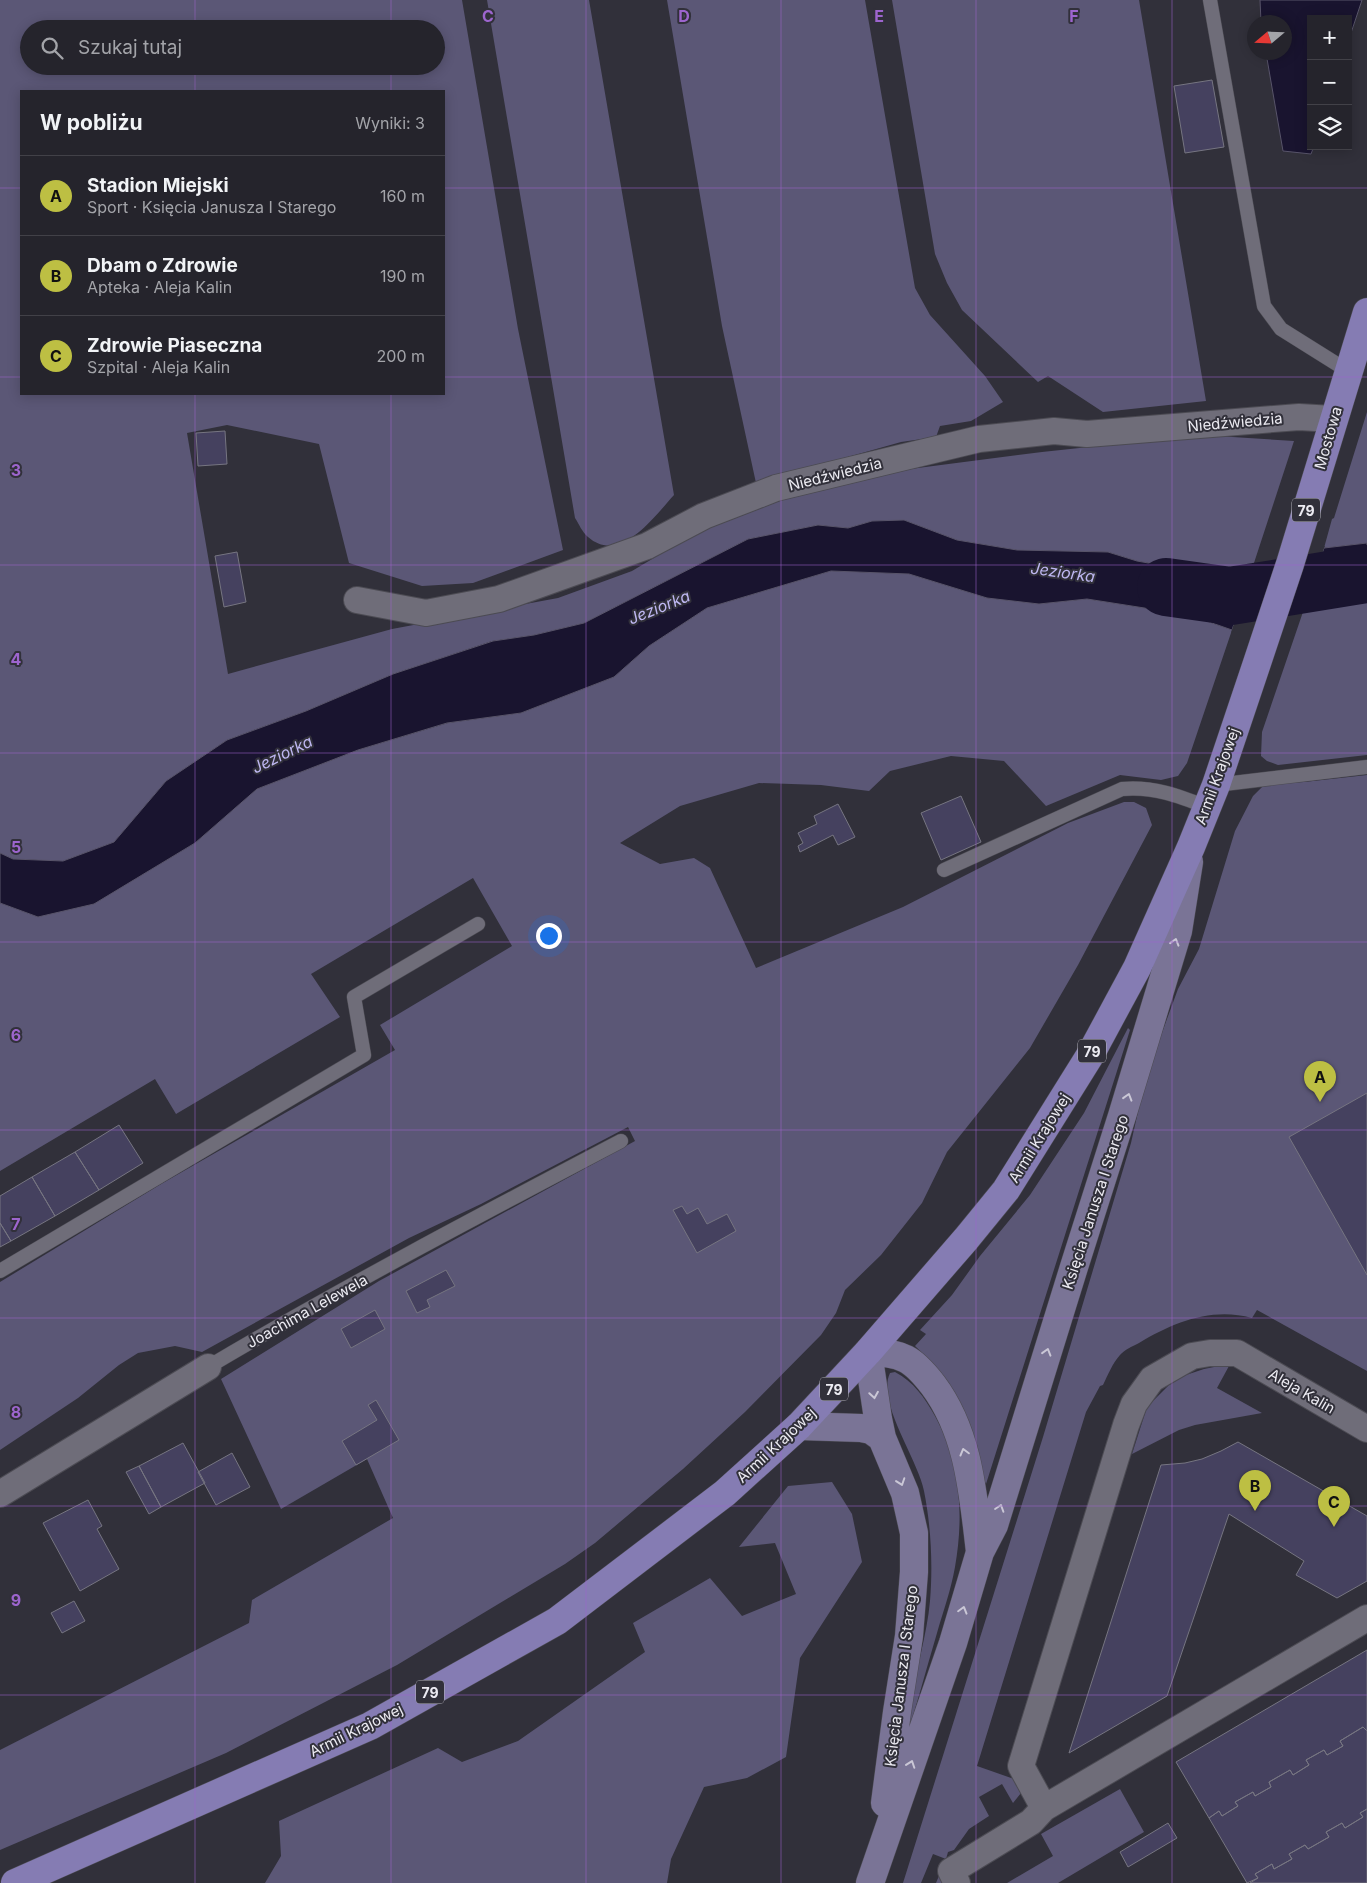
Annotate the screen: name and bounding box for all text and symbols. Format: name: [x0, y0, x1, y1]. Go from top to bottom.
text: C: [482, 6, 494, 26]
text: D: [678, 6, 690, 26]
text: E: [874, 6, 884, 26]
text: F: [1069, 6, 1079, 26]
north arrow: [1247, 15, 1292, 60]
map controls: [1307, 15, 1352, 150]
button: +: [1307, 15, 1352, 60]
search box: [20, 20, 445, 75]
icon: search: [38, 34, 66, 62]
text: Szukaj tutaj: [78, 36, 182, 59]
button: −: [1307, 60, 1352, 105]
button: layers: [1307, 105, 1352, 150]
text: W pobliżu: [40, 110, 143, 135]
text: Wyniki: 3: [355, 113, 425, 133]
text: Stadion Miejski: [87, 174, 229, 197]
text: A: [50, 186, 62, 206]
text: 160 m: [380, 186, 425, 206]
text: Sport · Księcia Janusza I Starego: [87, 197, 336, 217]
text: Dbam o Zdrowie: [87, 254, 238, 277]
text: B: [51, 266, 61, 286]
text: 190 m: [380, 266, 425, 286]
text: Apteka · Aleja Kalin: [87, 277, 232, 297]
text: Zdrowie Piaseczna: [87, 334, 262, 357]
text: C: [50, 346, 62, 366]
text: 200 m: [377, 346, 425, 366]
text: Szpital · Aleja Kalin: [87, 357, 230, 377]
street label: Mostowa: [1310, 404, 1346, 472]
street label: Niedźwiedzia: [1187, 408, 1283, 436]
street label: Niedźwiedzia: [786, 453, 884, 495]
text: 3: [11, 460, 21, 480]
road number: 79: [1292, 498, 1320, 522]
water label: Jeziorka: [1029, 558, 1097, 586]
water label: Jeziorka: [625, 585, 693, 628]
text: 4: [11, 649, 22, 669]
street label: Armii Krajowej: [1191, 725, 1243, 827]
water label: Jeziorka: [248, 731, 316, 777]
text: 5: [11, 837, 21, 857]
your location: [536, 923, 562, 949]
one-way arrow: [1169, 938, 1179, 946]
text: 6: [11, 1025, 21, 1045]
road number: 79: [1078, 1040, 1106, 1062]
pin: A: [1304, 1061, 1336, 1102]
street label: Armii Krajowej: [1004, 1090, 1074, 1186]
one-way arrow: [1122, 1094, 1132, 1102]
street label: Księcia Janusza I Starego: [1058, 1112, 1132, 1292]
text: 7: [11, 1214, 21, 1234]
street label: Joachima Lelewela: [243, 1270, 371, 1352]
one-way arrow: [1042, 1349, 1052, 1357]
street label: Aleja Kalin: [1265, 1364, 1339, 1418]
road number: 79: [820, 1378, 848, 1400]
one-way arrow: [869, 1391, 879, 1399]
text: 8: [11, 1402, 21, 1422]
street label: Armii Krajowej: [732, 1403, 820, 1487]
one-way arrow: [960, 1449, 970, 1457]
pin: B: [1239, 1470, 1271, 1511]
one-way arrow: [895, 1478, 905, 1486]
pin: C: [1318, 1486, 1350, 1527]
one-way arrow: [994, 1504, 1004, 1512]
street label: Księcia Janusza I Starego: [880, 1584, 922, 1768]
text: 9: [11, 1590, 21, 1610]
one-way arrow: [957, 1606, 967, 1614]
road number: 79: [416, 1680, 444, 1704]
street label: Armii Krajowej: [306, 1699, 406, 1761]
one-way arrow: [905, 1760, 915, 1768]

